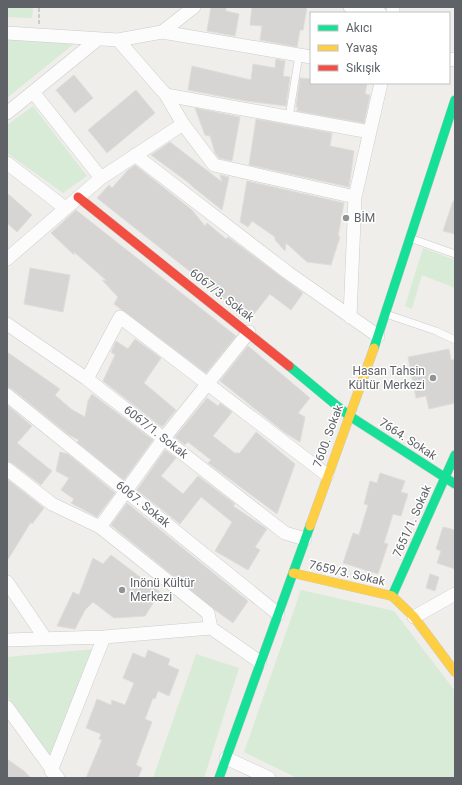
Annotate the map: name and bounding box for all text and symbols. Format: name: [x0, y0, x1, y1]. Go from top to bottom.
legend: [310, 12, 450, 84]
text: Akıcı: [346, 21, 372, 35]
text: Yavaş: [346, 41, 378, 55]
text: Sıkışık: [346, 61, 381, 75]
place label: BİM: [354, 210, 375, 225]
marker: BİM: [341, 213, 351, 223]
street label: 6067/3. Sokak: [187, 266, 258, 325]
place label: Hasan Tahsin Kültür Merkezi: [348, 364, 425, 392]
marker: Hasan Tahsin Kültür Merkezi: [428, 373, 438, 383]
street label: 7600. Sokak: [310, 402, 346, 469]
street label: 6067/1. Sokak: [121, 403, 192, 462]
street label: 7664. Sokak: [377, 415, 440, 463]
street label: 6067. Sokak: [113, 478, 174, 531]
street label: 7651/1. Sokak: [390, 482, 435, 559]
street label: 7659/3. Sokak: [308, 557, 387, 589]
place label: Inönü Kültür Merkezi: [130, 576, 195, 604]
marker: Inönü Kültür Merkezi: [117, 585, 127, 595]

